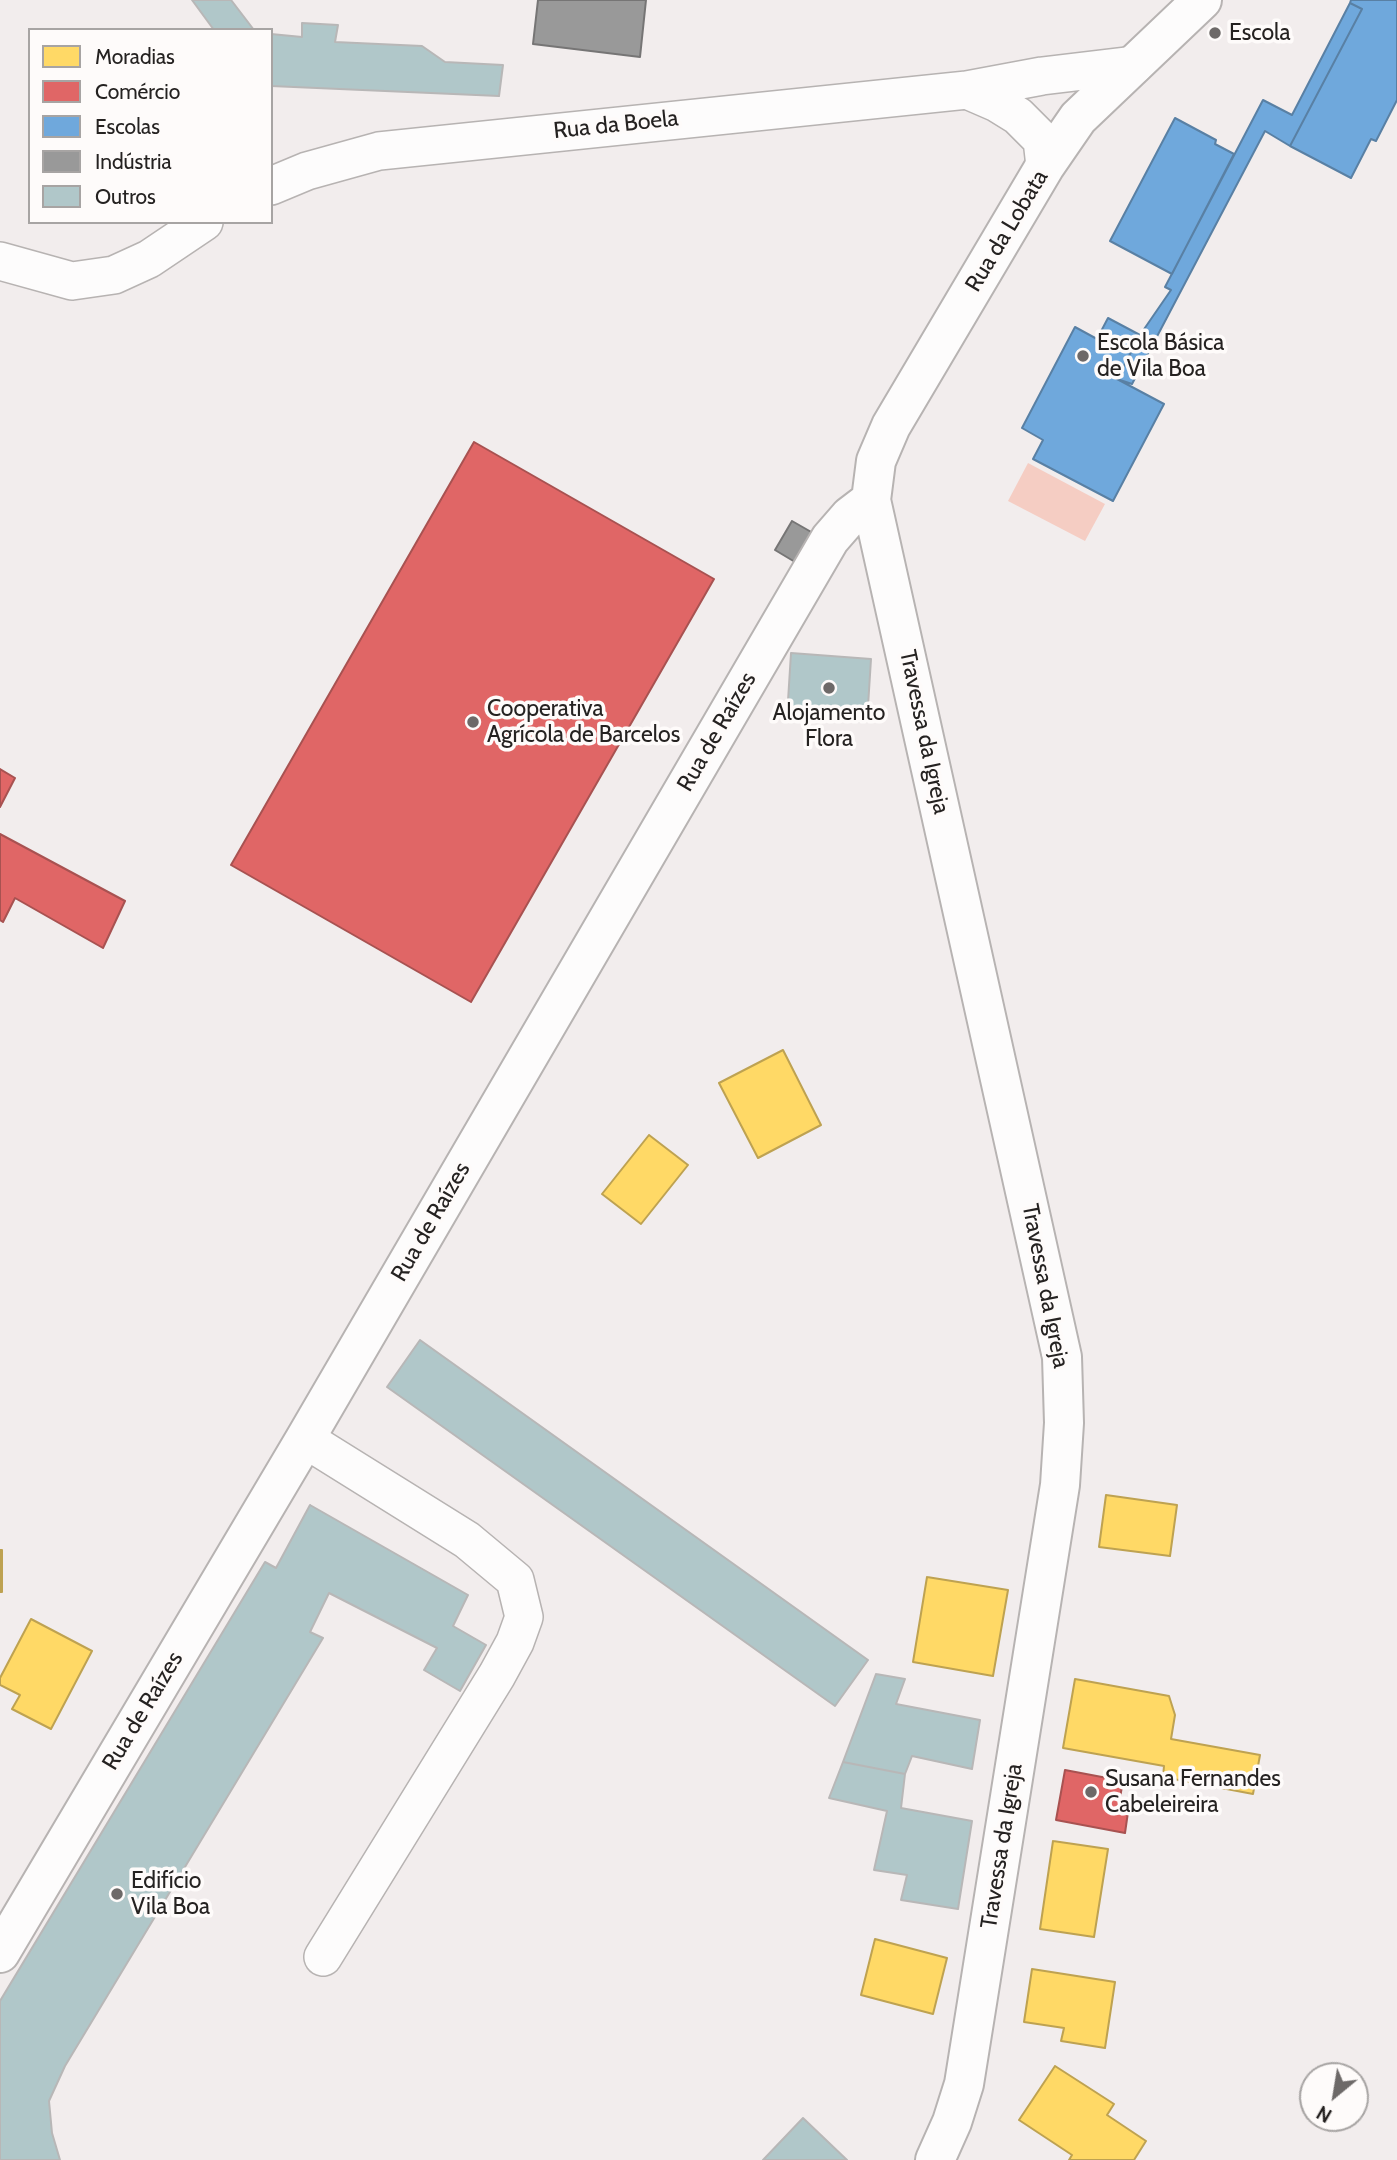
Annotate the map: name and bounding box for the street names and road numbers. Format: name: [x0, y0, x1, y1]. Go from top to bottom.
street label: Rua da Boela: [552, 105, 680, 145]
street label: Rua da Lobata: [960, 165, 1054, 297]
street label: Travessa da Igreja: [893, 648, 955, 816]
street label: Rua de Raízes: [672, 667, 762, 797]
street label: Rua de Raízes: [386, 1157, 476, 1287]
street label: Travessa da Igreja: [1016, 1202, 1074, 1370]
street label: Rua de Raízes: [97, 1647, 189, 1775]
street label: Travessa da Igreja: [975, 1762, 1029, 1930]

